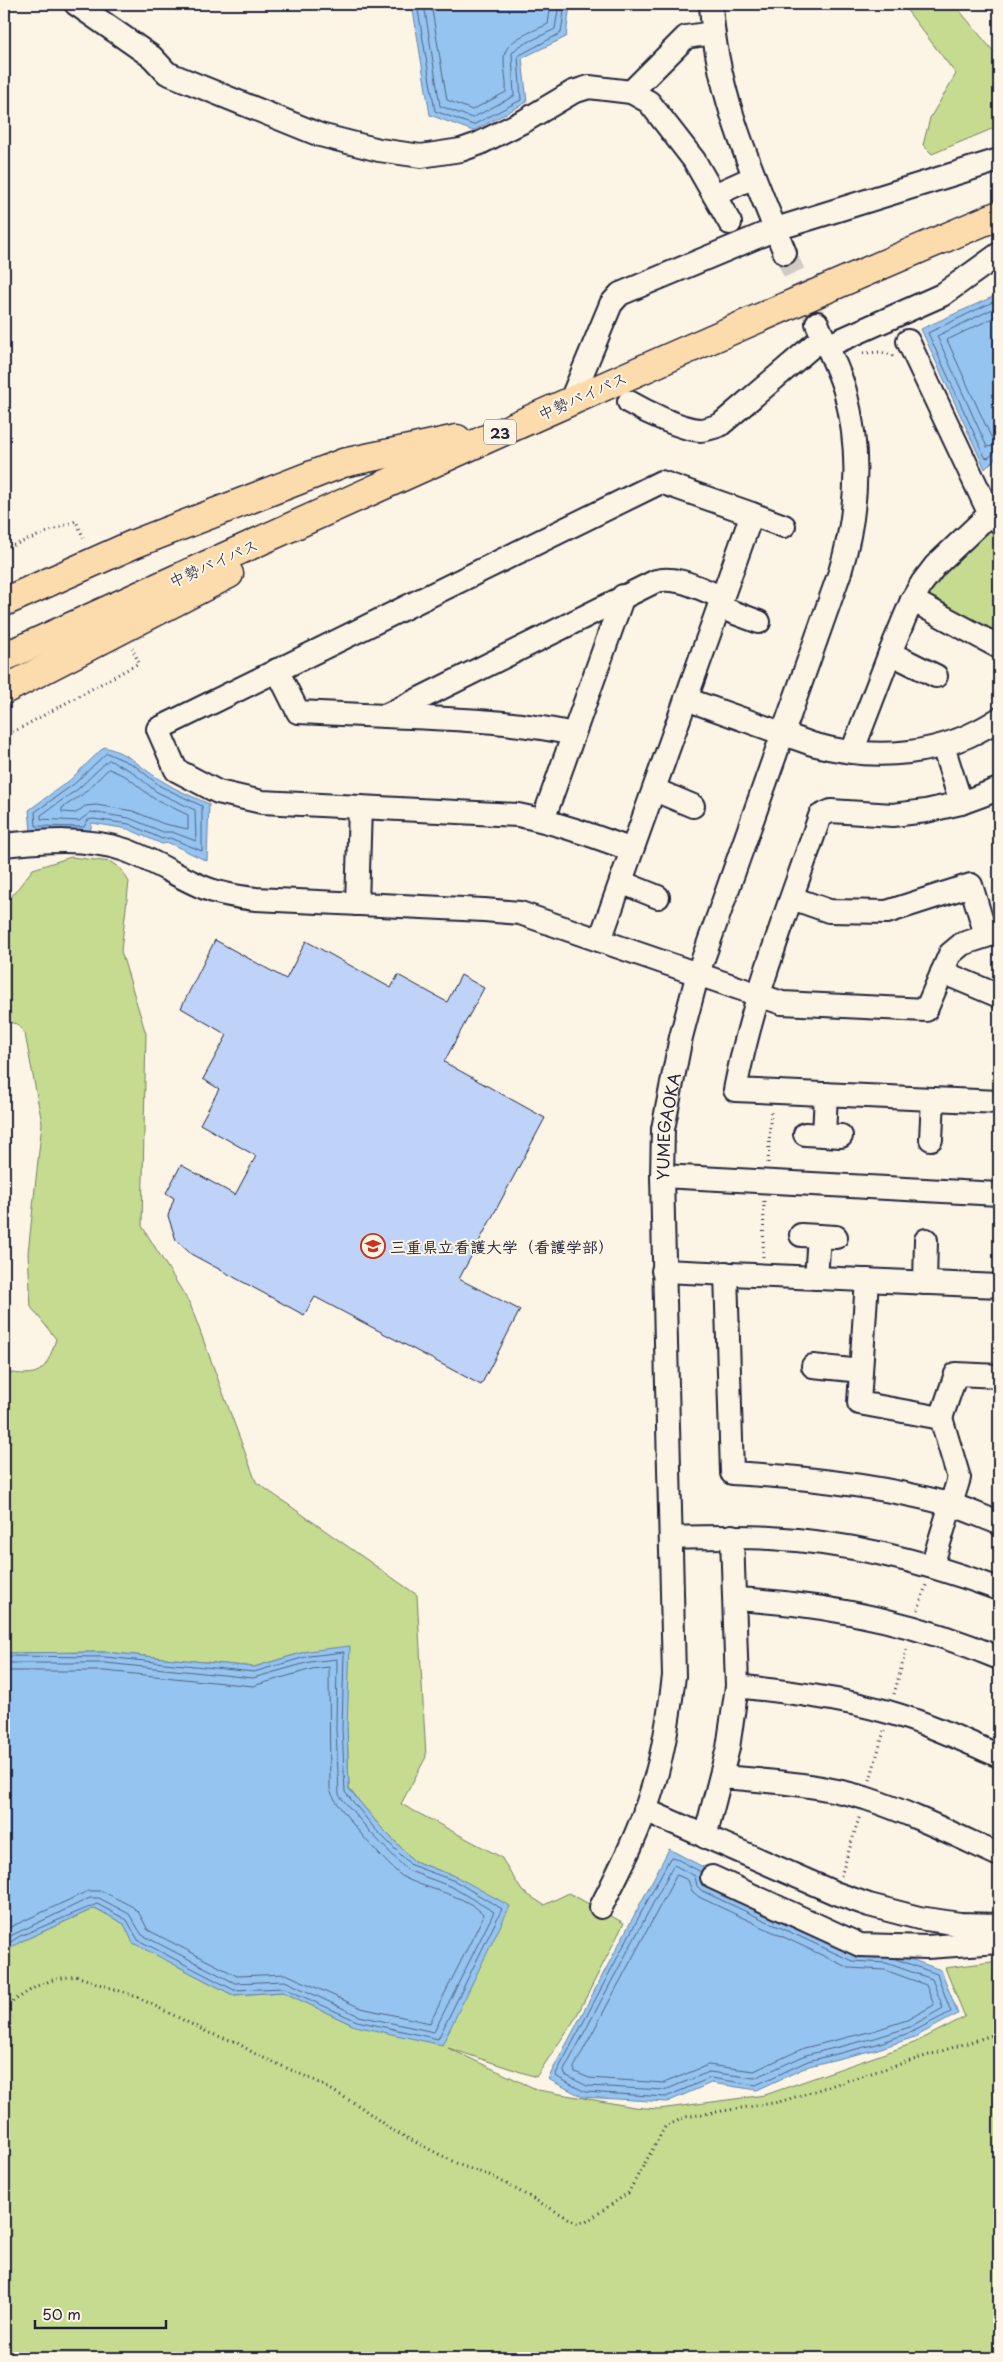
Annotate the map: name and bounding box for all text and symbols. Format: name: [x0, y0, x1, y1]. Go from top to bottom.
street label: 中勢バイパス: [533, 365, 631, 425]
road number: 23: [484, 420, 516, 444]
street label: 中勢バイパス: [164, 532, 262, 592]
street label: YUMEGAOKA: [650, 1071, 686, 1181]
school or university icon: 三重県立看護大学（看護学部）: [360, 1233, 386, 1259]
place label: 三重県立看護大学（看護学部）: [390, 1234, 614, 1258]
scale bar: [35, 2297, 166, 2329]
text: 50 m: [42, 2302, 81, 2325]

